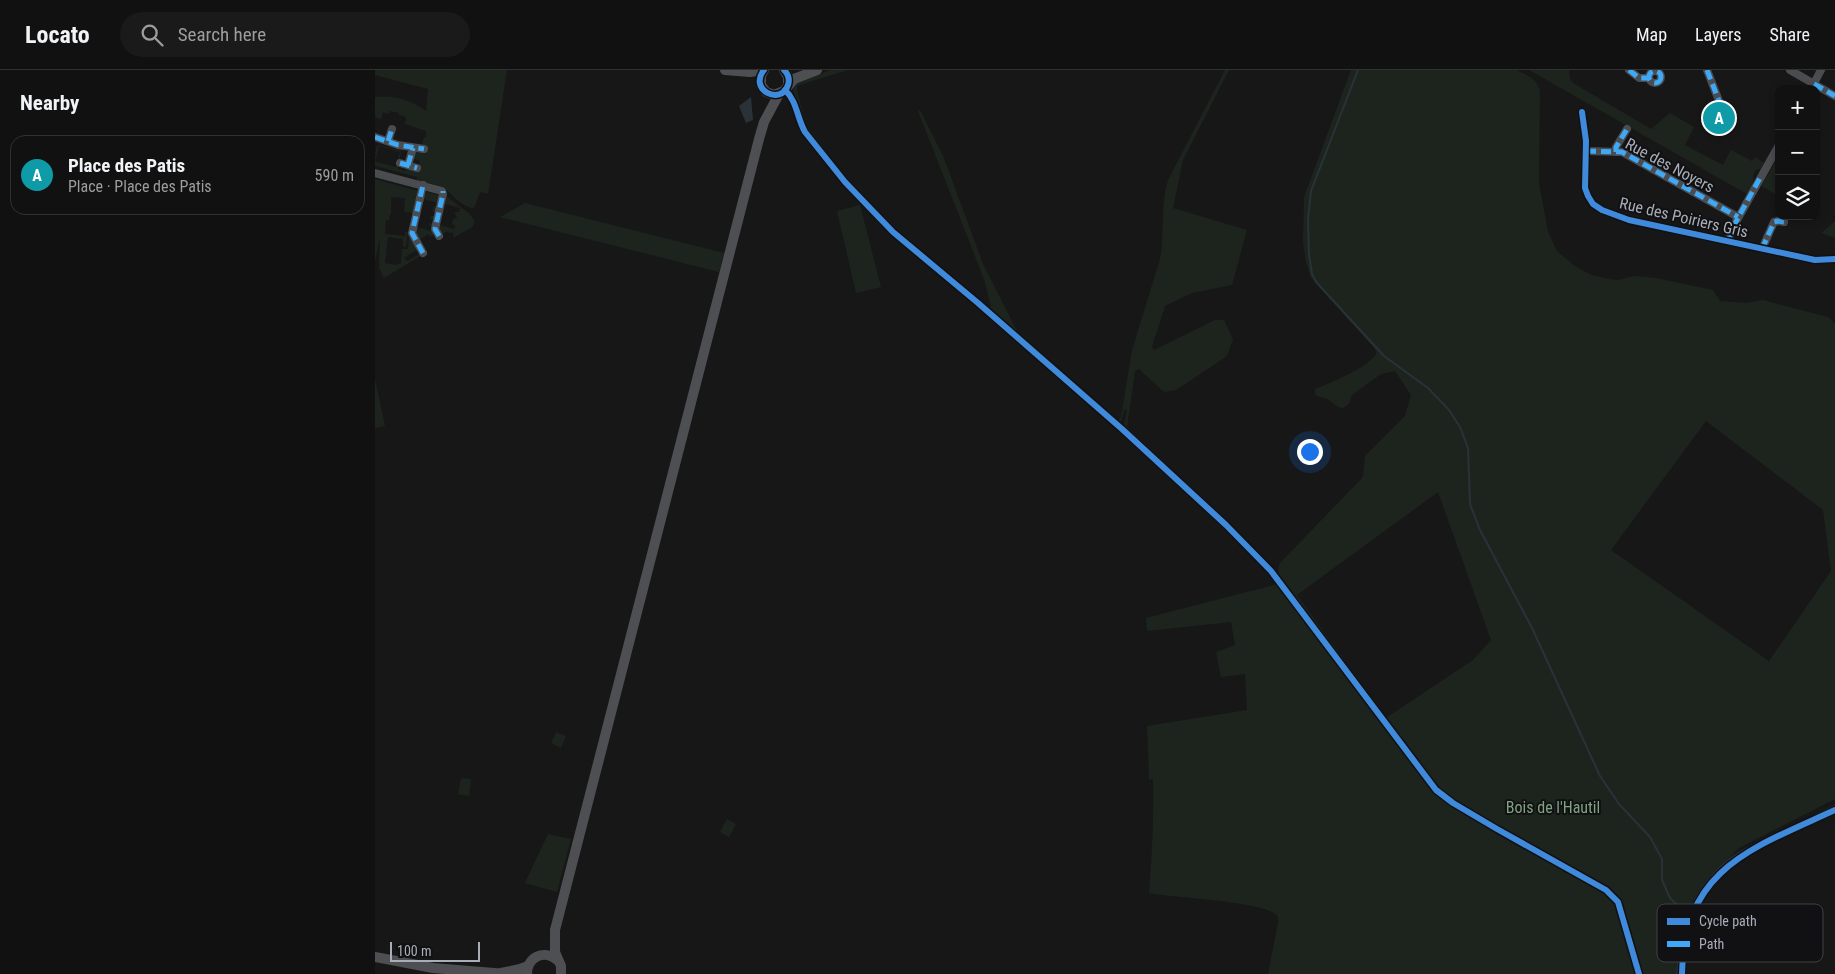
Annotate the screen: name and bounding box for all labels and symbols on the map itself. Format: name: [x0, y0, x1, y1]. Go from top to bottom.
pin: A: [1703, 99, 1735, 137]
street label: Rue des Noyers: [1622, 134, 1717, 197]
street label: Rue des Poiriers Gris: [1618, 193, 1750, 242]
your location: [1297, 439, 1323, 465]
park label: Bois de l'Hautil: [1506, 798, 1600, 817]
legend: [1657, 904, 1823, 962]
text: Cycle path: [1699, 913, 1757, 929]
text: Path: [1699, 936, 1724, 952]
scale bar: [390, 939, 480, 962]

